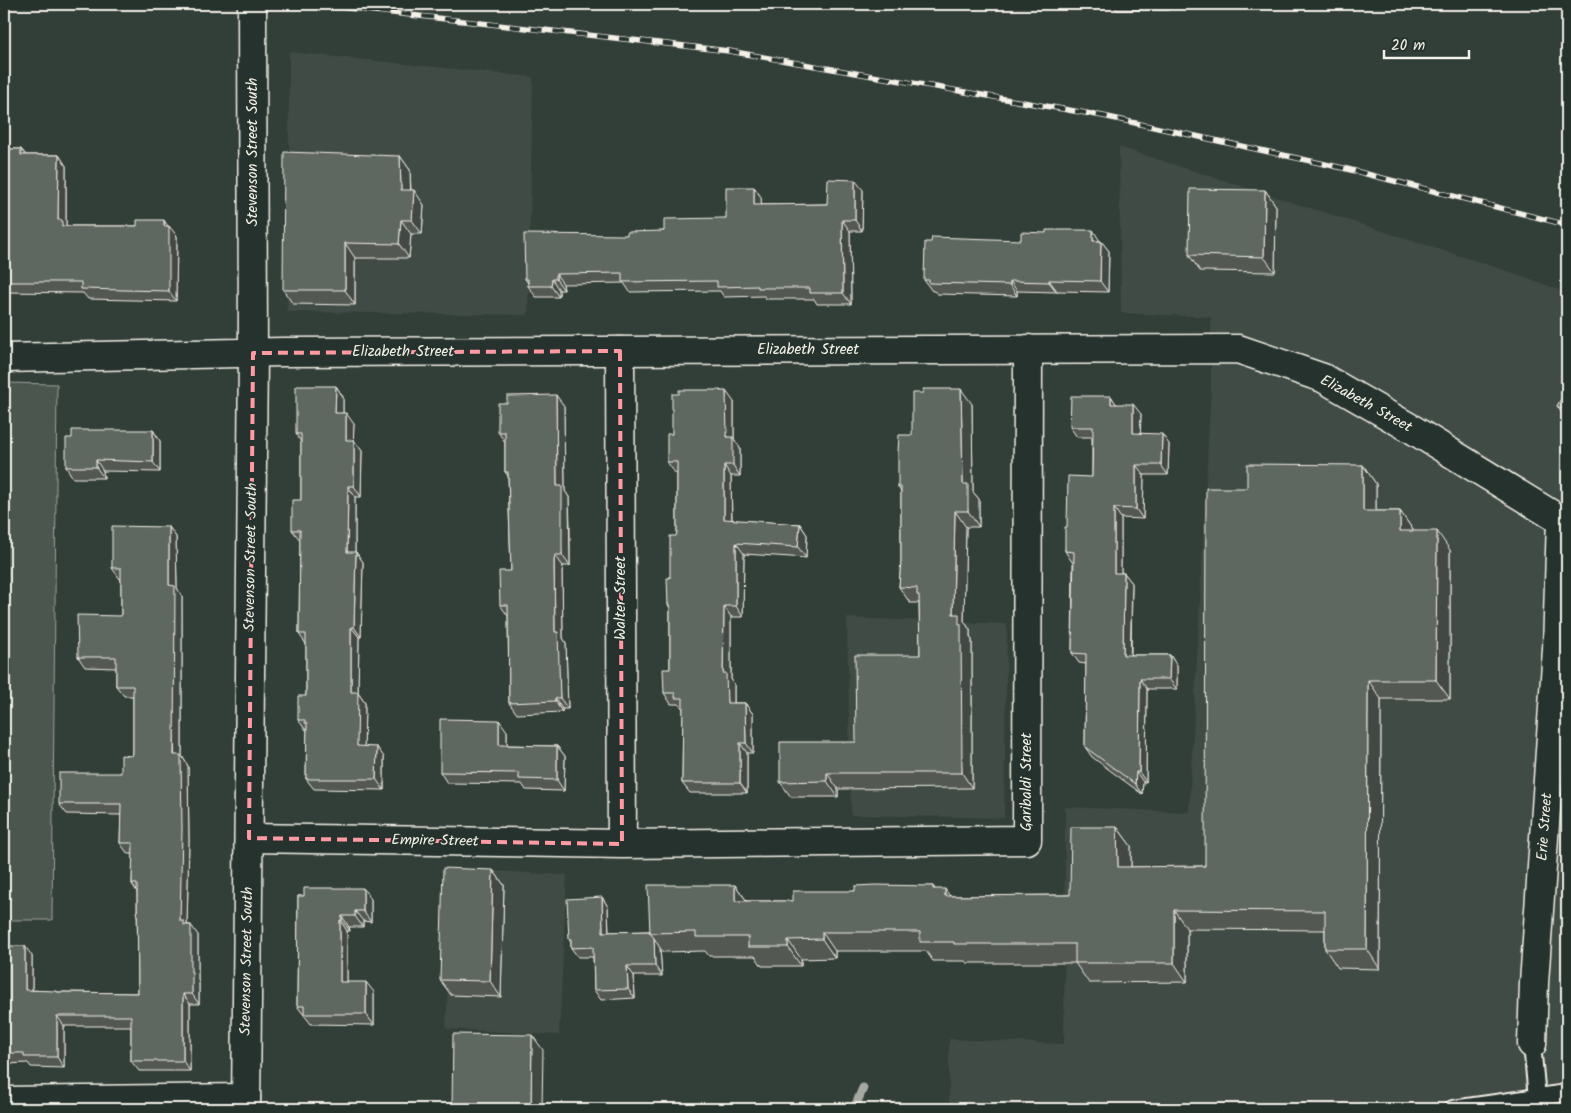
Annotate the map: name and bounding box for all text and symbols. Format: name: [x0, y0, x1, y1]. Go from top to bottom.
scale bar: [1384, 28, 1468, 60]
text: 20 m: [1391, 34, 1425, 58]
street label: Stevenson Street South: [241, 78, 265, 226]
street label: Elizabeth Street: [757, 338, 859, 362]
street label: Elizabeth Street: [352, 340, 454, 364]
street label: Elizabeth Street: [1315, 369, 1417, 439]
street label: Stevenson Street South: [238, 482, 264, 632]
street label: Walter Street: [609, 556, 633, 640]
street label: Garibaldi Street: [1015, 733, 1039, 831]
street label: Erie Street: [1531, 792, 1559, 862]
street label: Empire Street: [391, 828, 479, 854]
street label: Stevenson Street South: [234, 886, 260, 1036]

